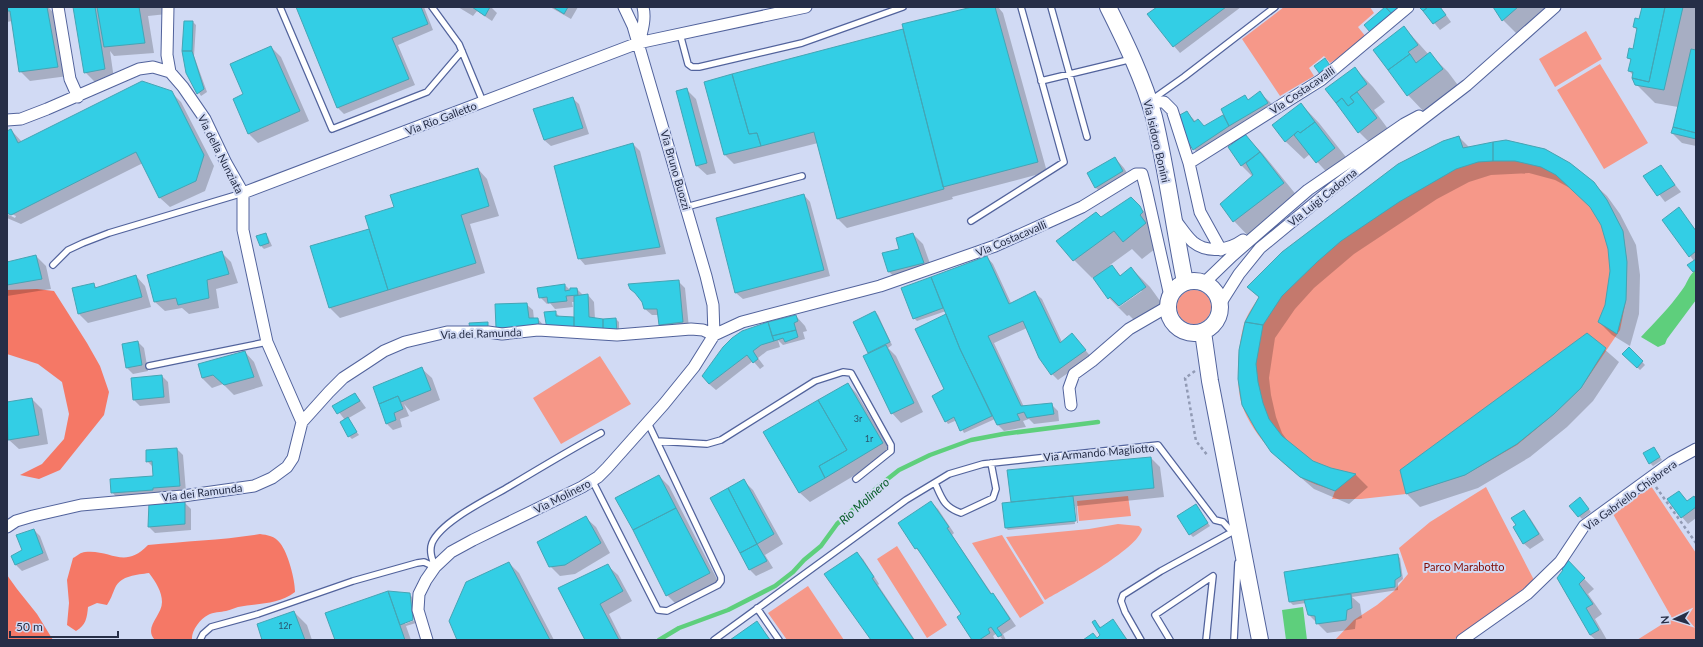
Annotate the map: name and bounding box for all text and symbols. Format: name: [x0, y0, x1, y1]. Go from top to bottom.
street label: Via Costacavalli: [1267, 63, 1337, 116]
street label: Via Rio Galletto: [404, 98, 478, 138]
street label: Via Isidoro Bonini: [1141, 98, 1173, 184]
street label: Via della Nunziata: [196, 112, 246, 196]
street label: Via Bruno Buozzi: [658, 129, 694, 212]
street label: Via Luigi Cadorna: [1285, 165, 1359, 229]
street label: Via Costacavalli: [974, 217, 1049, 259]
street label: Via dei Ramunda: [440, 325, 522, 341]
house number: 3r: [854, 413, 863, 424]
house number: 1r: [865, 433, 874, 444]
street label: Via Armando Magliotto: [1043, 441, 1155, 463]
street label: Via Gabriello Chiabrera: [1581, 457, 1679, 533]
water label: Rio Molinero: [836, 474, 892, 528]
street label: Via Molinero: [531, 476, 593, 516]
street label: Via dei Ramunda: [161, 481, 243, 503]
park label: Parco Marabotto: [1424, 560, 1504, 573]
north arrow: [1655, 599, 1695, 639]
scale bar: [10, 613, 118, 639]
text: N: [1658, 615, 1671, 624]
text: 50 m: [16, 619, 43, 634]
house number: 12r: [278, 620, 293, 631]

